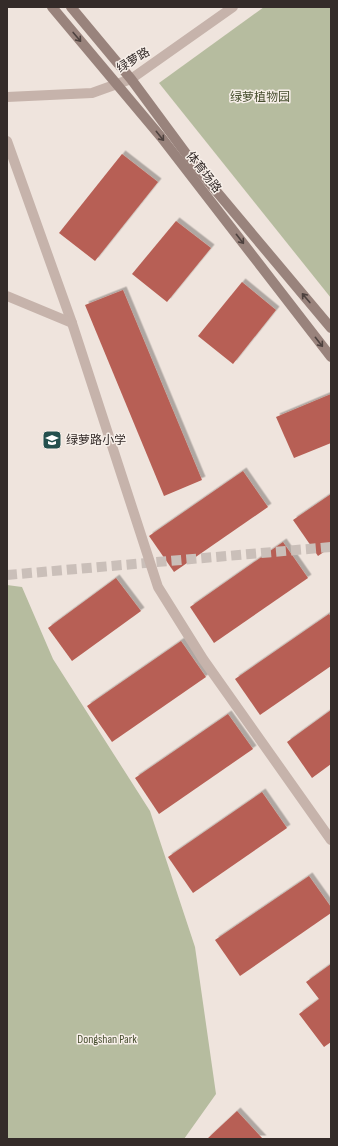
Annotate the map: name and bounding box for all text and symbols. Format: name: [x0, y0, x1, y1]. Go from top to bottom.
one-way arrow: [72, 32, 81, 42]
street label: 绿萝路: [114, 45, 153, 76]
park label: 绿萝植物园: [230, 90, 290, 105]
one-way arrow: [156, 131, 165, 142]
street label: 体育场路: [183, 149, 224, 196]
one-way arrow: [236, 234, 244, 245]
one-way arrow: [301, 293, 310, 304]
one-way arrow: [315, 337, 324, 348]
school or university icon: 绿萝路小学: [41, 429, 63, 451]
place label: 绿萝路小学: [66, 433, 126, 448]
park label: Dongshan Park: [77, 1032, 137, 1047]

